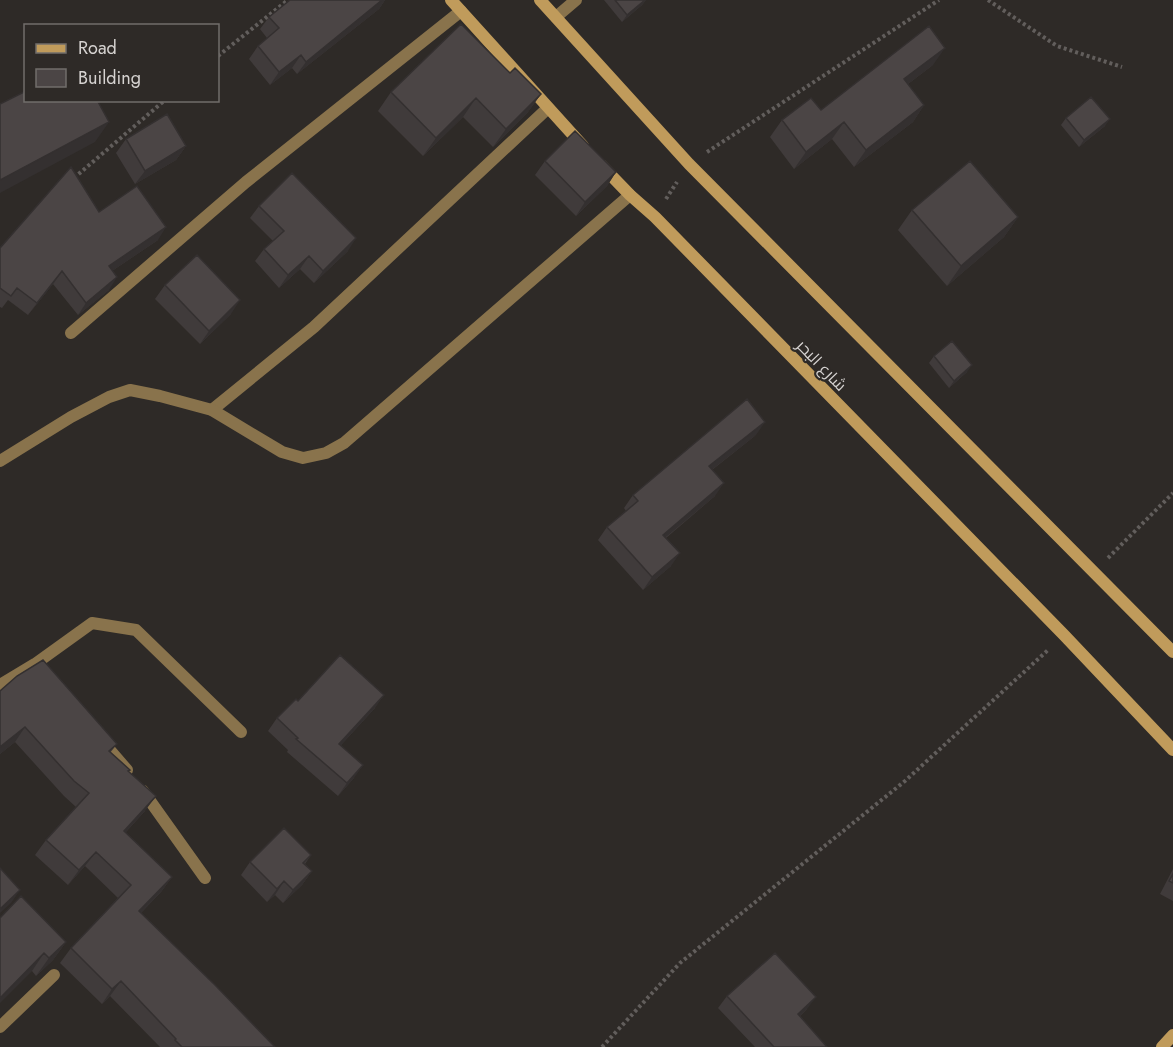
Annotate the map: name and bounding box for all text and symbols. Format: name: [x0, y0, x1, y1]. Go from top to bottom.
legend: [24, 24, 219, 102]
text: Road: [78, 35, 117, 61]
text: Building: [78, 65, 141, 91]
street label: شارع البحر: [791, 334, 852, 396]

